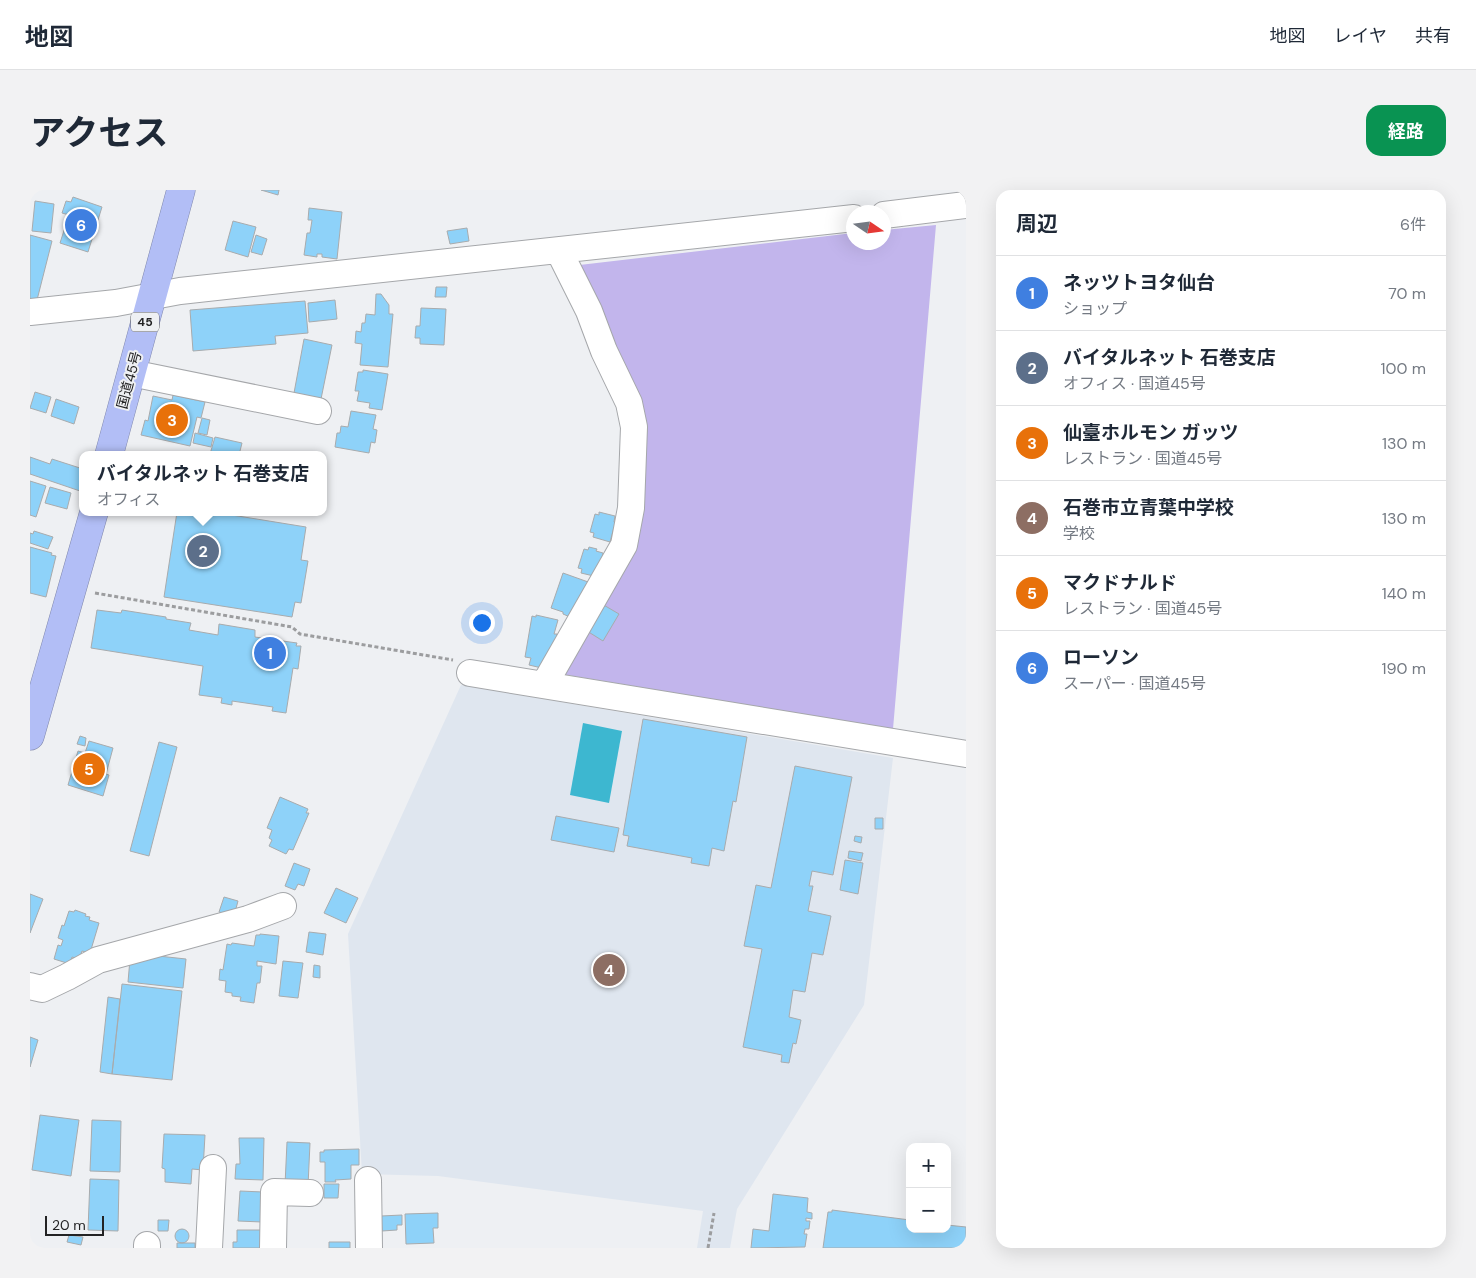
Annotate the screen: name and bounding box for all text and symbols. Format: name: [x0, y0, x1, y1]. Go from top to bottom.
text: 地図: [25, 21, 73, 52]
text: 地図: [1270, 24, 1306, 48]
text: レイヤ: [1334, 24, 1387, 48]
text: 共有: [1415, 24, 1451, 48]
button: 経路: [1366, 105, 1446, 156]
text: アクセス: [30, 110, 168, 156]
north arrow: [846, 205, 891, 250]
pin: 6: [65, 206, 97, 244]
text: 周辺: [1016, 210, 1058, 238]
text: 6件: [1400, 214, 1426, 235]
text: ネッツトヨタ仙台: [1063, 270, 1215, 295]
text: 1: [1029, 283, 1035, 304]
text: 70 m: [1388, 283, 1426, 304]
text: ショップ: [1063, 298, 1127, 319]
road number: 45: [131, 312, 159, 332]
text: バイタルネット 石巻支店: [1063, 345, 1276, 370]
street label: 国道45号: [113, 349, 145, 411]
text: 2: [1027, 358, 1037, 379]
text: 100 m: [1381, 358, 1426, 379]
text: オフィス · 国道45号: [1063, 373, 1206, 394]
pin: 3: [156, 401, 188, 439]
text: 仙臺ホルモン ガッツ: [1063, 420, 1238, 445]
text: 3: [1027, 433, 1037, 454]
text: 130 m: [1382, 433, 1426, 454]
text: レストラン · 国道45号: [1063, 448, 1222, 469]
popup: [79, 451, 327, 516]
text: バイタルネット 石巻支店: [97, 461, 309, 486]
text: オフィス: [97, 489, 160, 510]
text: 石巻市立青葉中学校: [1063, 495, 1234, 520]
text: 4: [1027, 508, 1037, 529]
text: 130 m: [1382, 508, 1426, 529]
text: 学校: [1063, 523, 1095, 544]
pin: 2: [187, 532, 219, 570]
text: マクドナルド: [1063, 570, 1177, 595]
text: 5: [1027, 583, 1037, 604]
text: 140 m: [1382, 583, 1426, 604]
text: レストラン · 国道45号: [1063, 598, 1222, 619]
your location: [469, 610, 495, 636]
pin: 1: [254, 634, 286, 672]
text: ローソン: [1063, 645, 1139, 670]
text: 6: [1027, 658, 1037, 679]
text: 190 m: [1382, 658, 1426, 679]
text: スーパー · 国道45号: [1063, 673, 1206, 694]
pin: 5: [73, 750, 105, 788]
pin: 4: [593, 951, 625, 989]
map controls: [906, 1143, 951, 1233]
button: +: [906, 1143, 951, 1188]
button: −: [906, 1188, 951, 1233]
scale bar: [45, 1213, 104, 1236]
text: 20 m: [52, 1216, 86, 1234]

